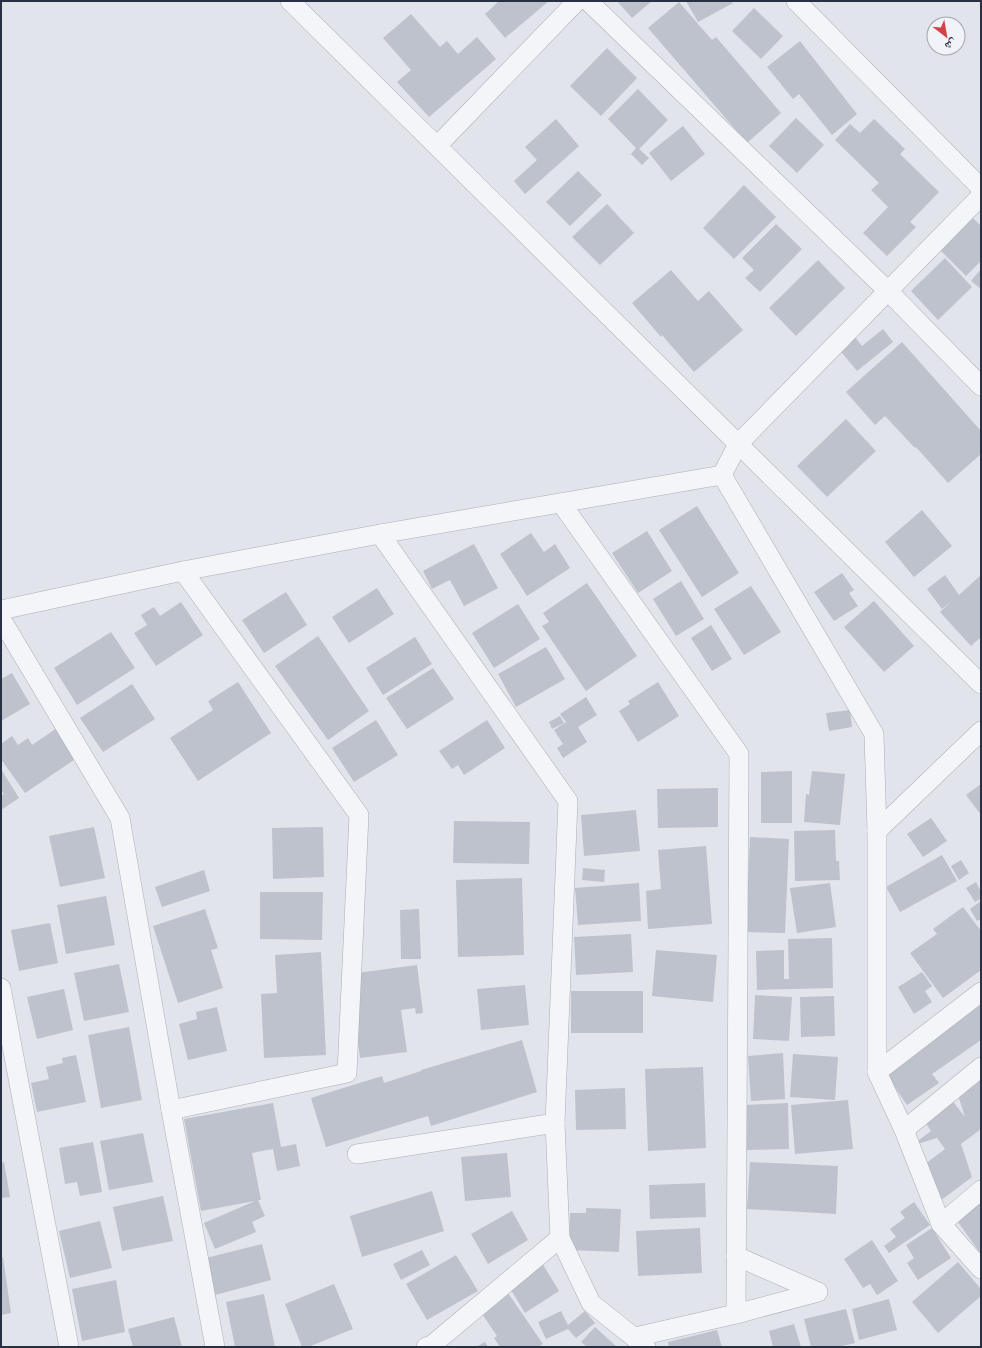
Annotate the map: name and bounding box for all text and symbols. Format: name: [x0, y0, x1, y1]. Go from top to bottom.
north arrow: [926, 16, 966, 56]
text: ش: [942, 35, 959, 53]

